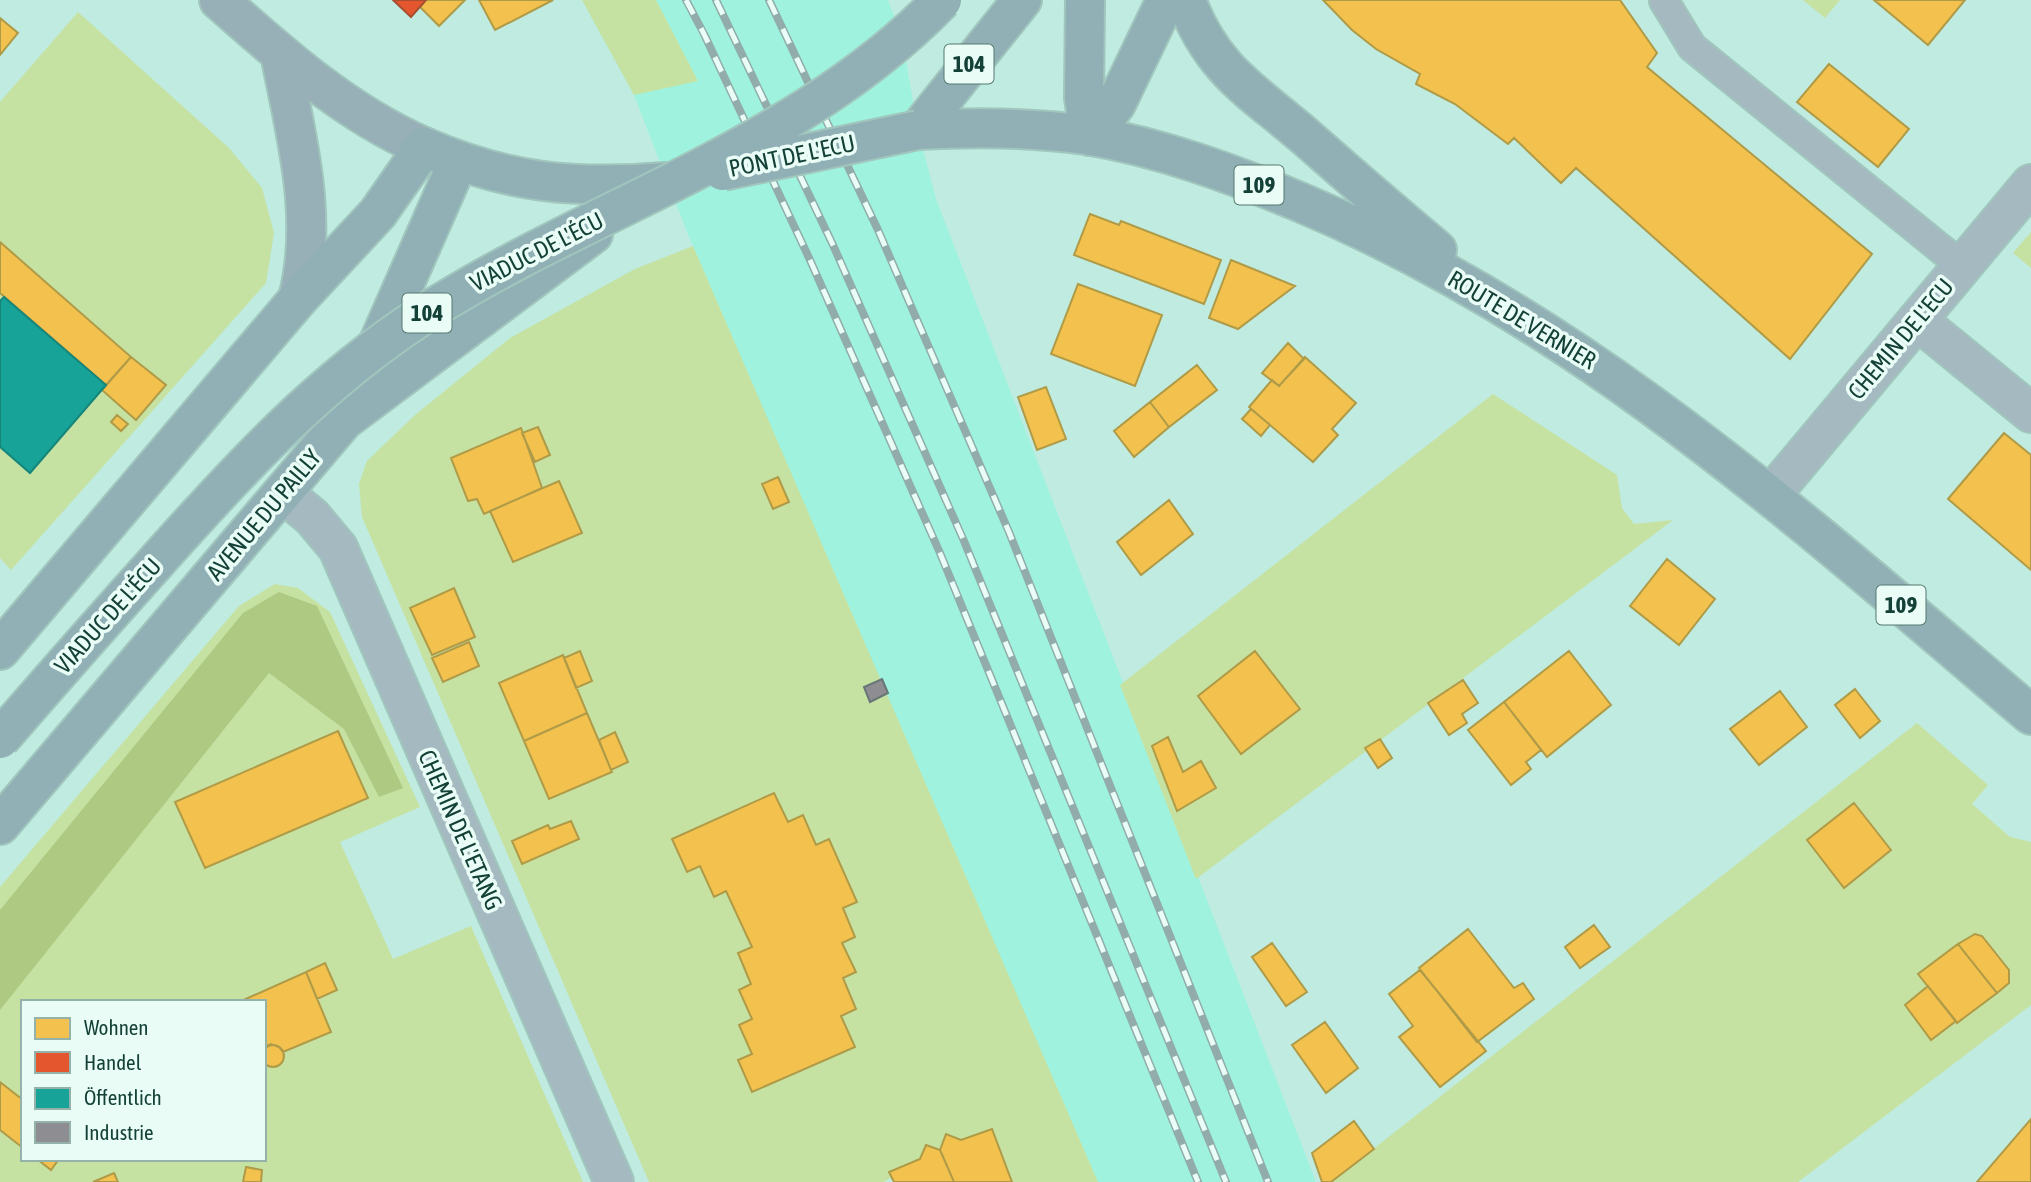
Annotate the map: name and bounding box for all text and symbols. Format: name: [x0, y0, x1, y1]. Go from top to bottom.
road number: 104: [944, 44, 993, 83]
street label: PONT DE L'ECU: [727, 129, 857, 182]
road number: 109: [1234, 166, 1284, 204]
street label: VIADUC DE L'ÉCU: [466, 206, 608, 297]
street label: ROUTE DE VERNIER: [1444, 265, 1601, 374]
street label: CHEMIN DE L'ECU: [1842, 273, 1959, 404]
road number: 104: [402, 294, 452, 332]
street label: AVENUE DU PAILLY: [201, 444, 326, 586]
street label: VIADUC DE L'ÉCU: [49, 553, 166, 679]
road number: 109: [1876, 586, 1926, 624]
street label: CHEMIN DE L'ETANG: [413, 746, 508, 914]
legend: [21, 1000, 266, 1161]
text: Wohnen: [84, 1015, 149, 1039]
text: Handel: [84, 1050, 142, 1074]
text: Öffentlich: [84, 1085, 162, 1109]
text: Industrie: [84, 1120, 154, 1144]

